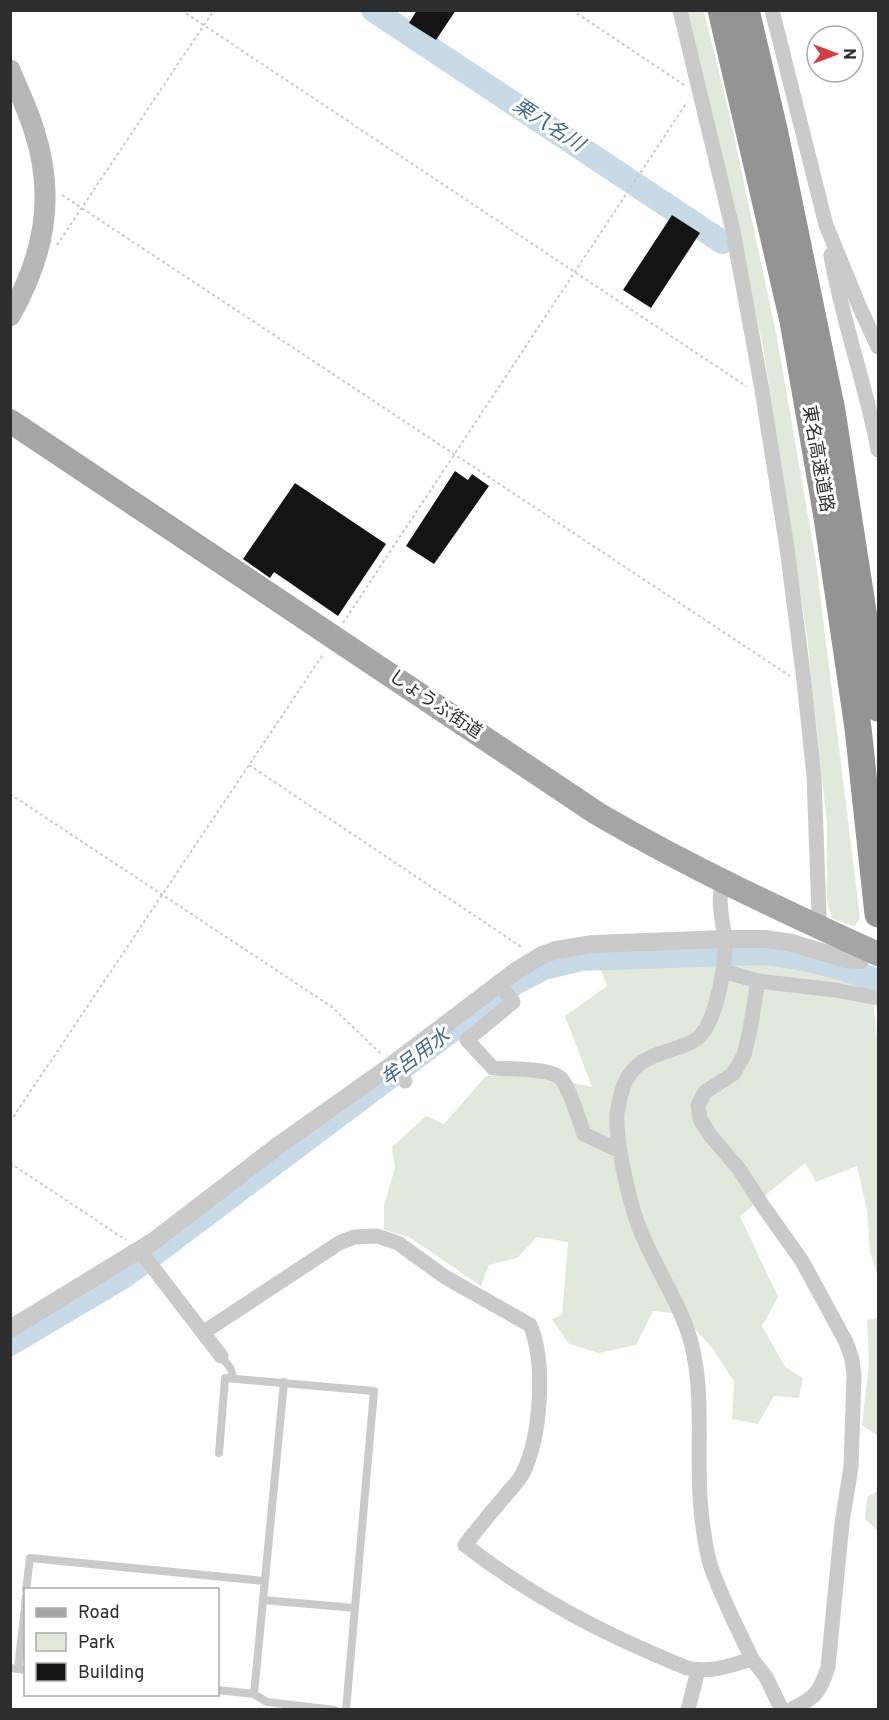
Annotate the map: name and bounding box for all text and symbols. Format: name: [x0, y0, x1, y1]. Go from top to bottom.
north arrow: [805, 24, 865, 84]
text: N: [838, 48, 858, 60]
water label: 栗八名川: [507, 93, 590, 160]
street label: 東名高速道路: [796, 404, 838, 514]
street label: しょうぶ街道: [384, 665, 486, 745]
water label: 牟呂用水: [376, 1022, 457, 1092]
legend: [24, 1588, 219, 1696]
text: Road: [78, 1602, 120, 1625]
text: Park: [78, 1632, 115, 1655]
text: Building: [78, 1662, 144, 1685]

